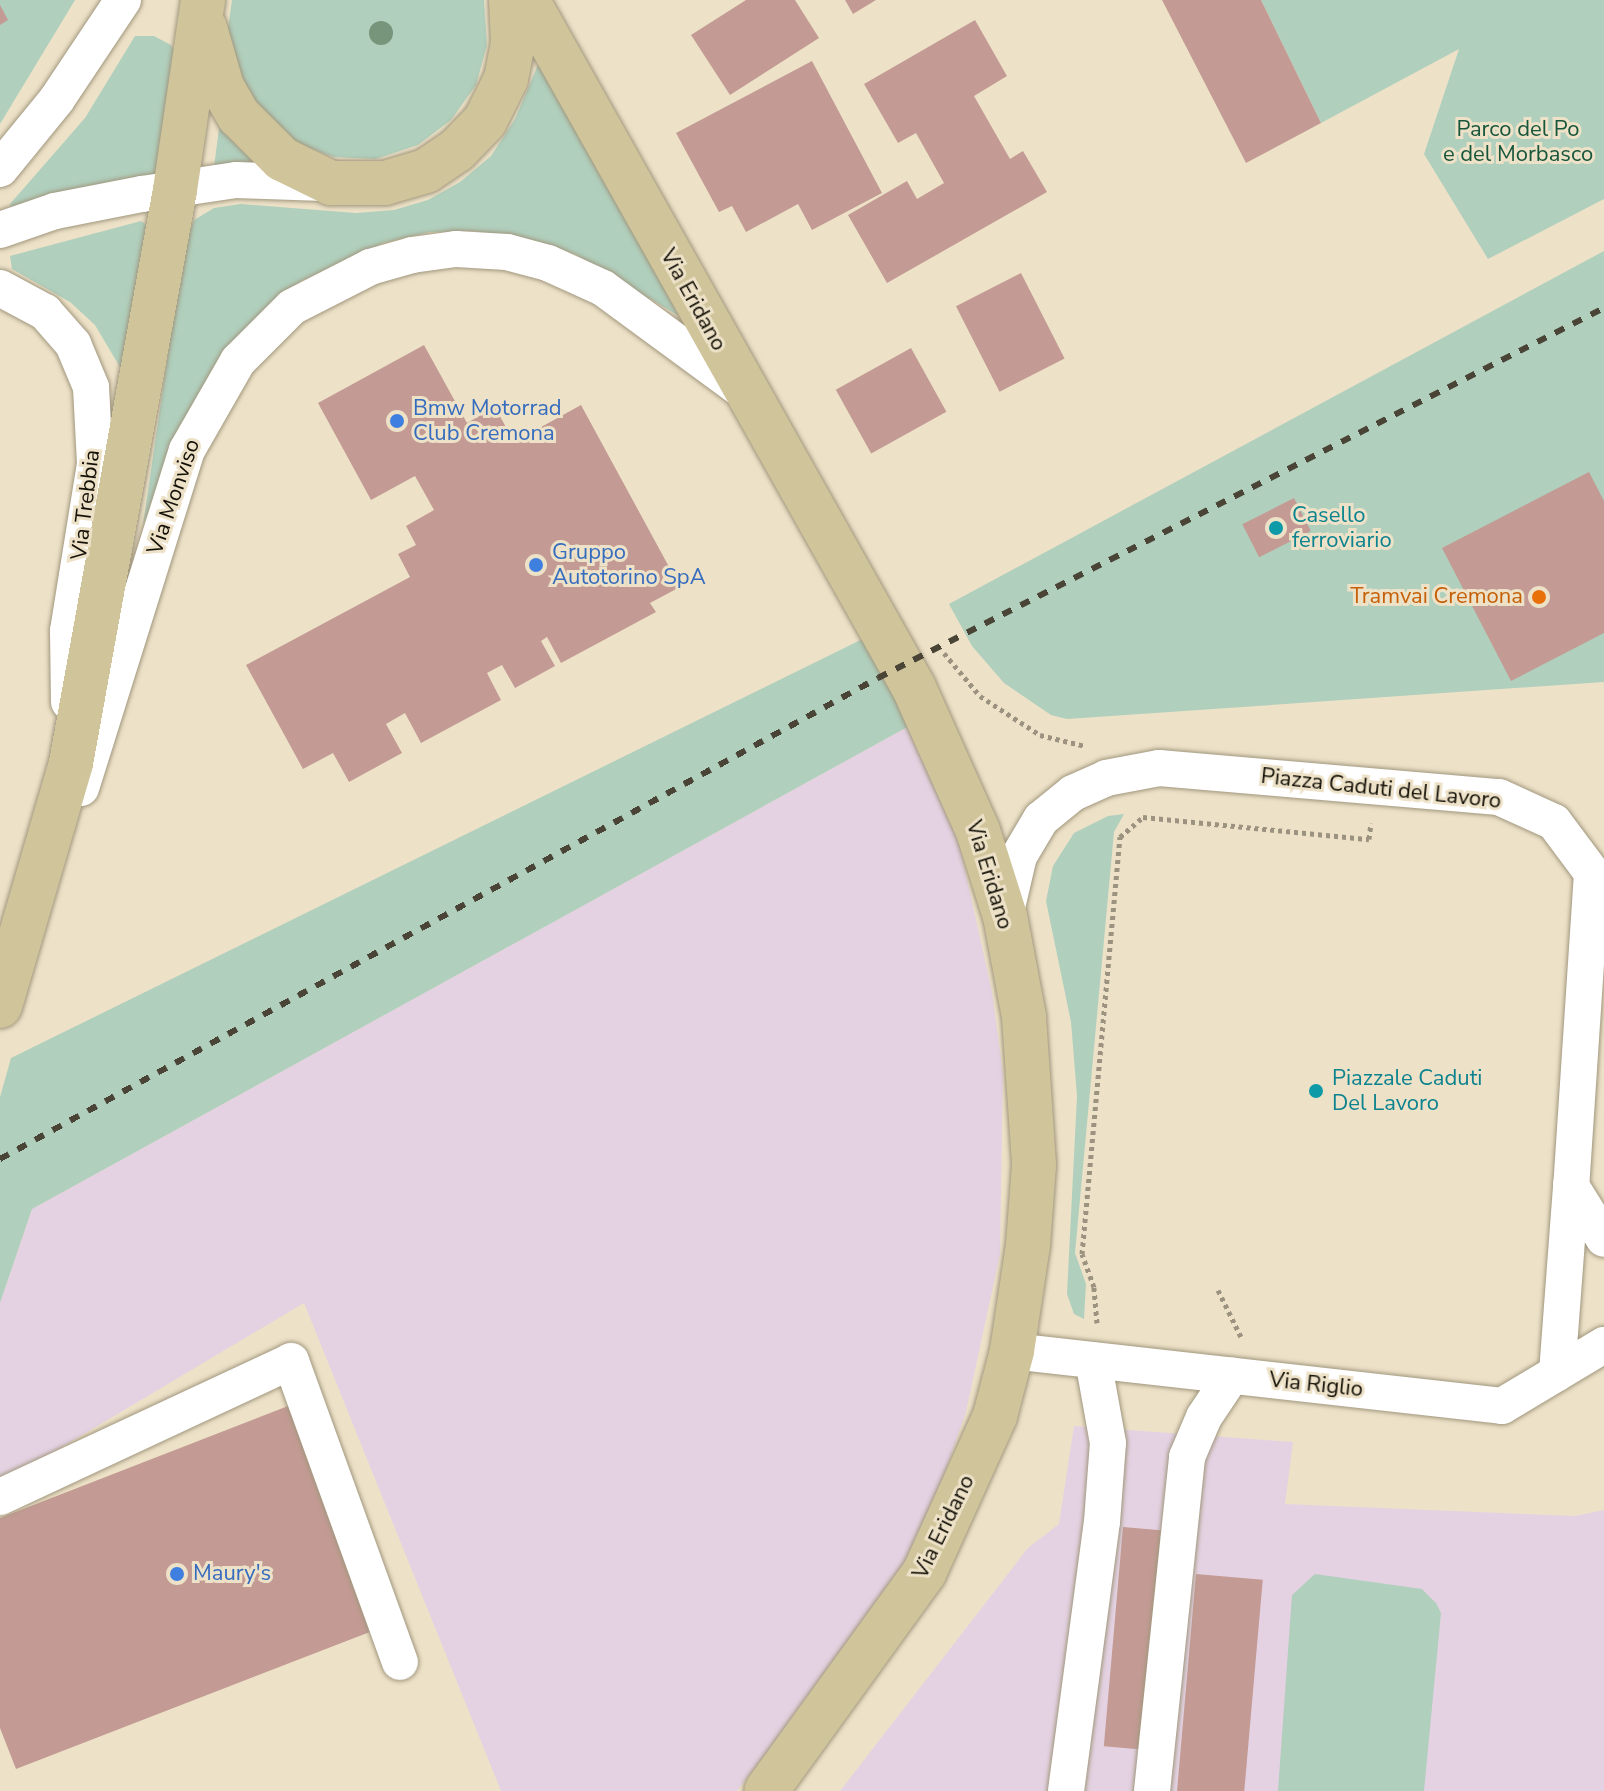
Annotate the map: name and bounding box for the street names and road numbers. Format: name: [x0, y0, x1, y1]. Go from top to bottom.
street label: Via Eridano: [654, 244, 732, 356]
street label: Via Monviso: [142, 436, 206, 558]
street label: Via Trebbia: [66, 448, 106, 562]
street label: Piazza Caduti del Lavoro: [1260, 763, 1502, 815]
street label: Via Eridano: [960, 817, 1018, 933]
street label: Via Riglio: [1268, 1367, 1364, 1403]
street label: Via Eridano: [907, 1471, 981, 1583]

